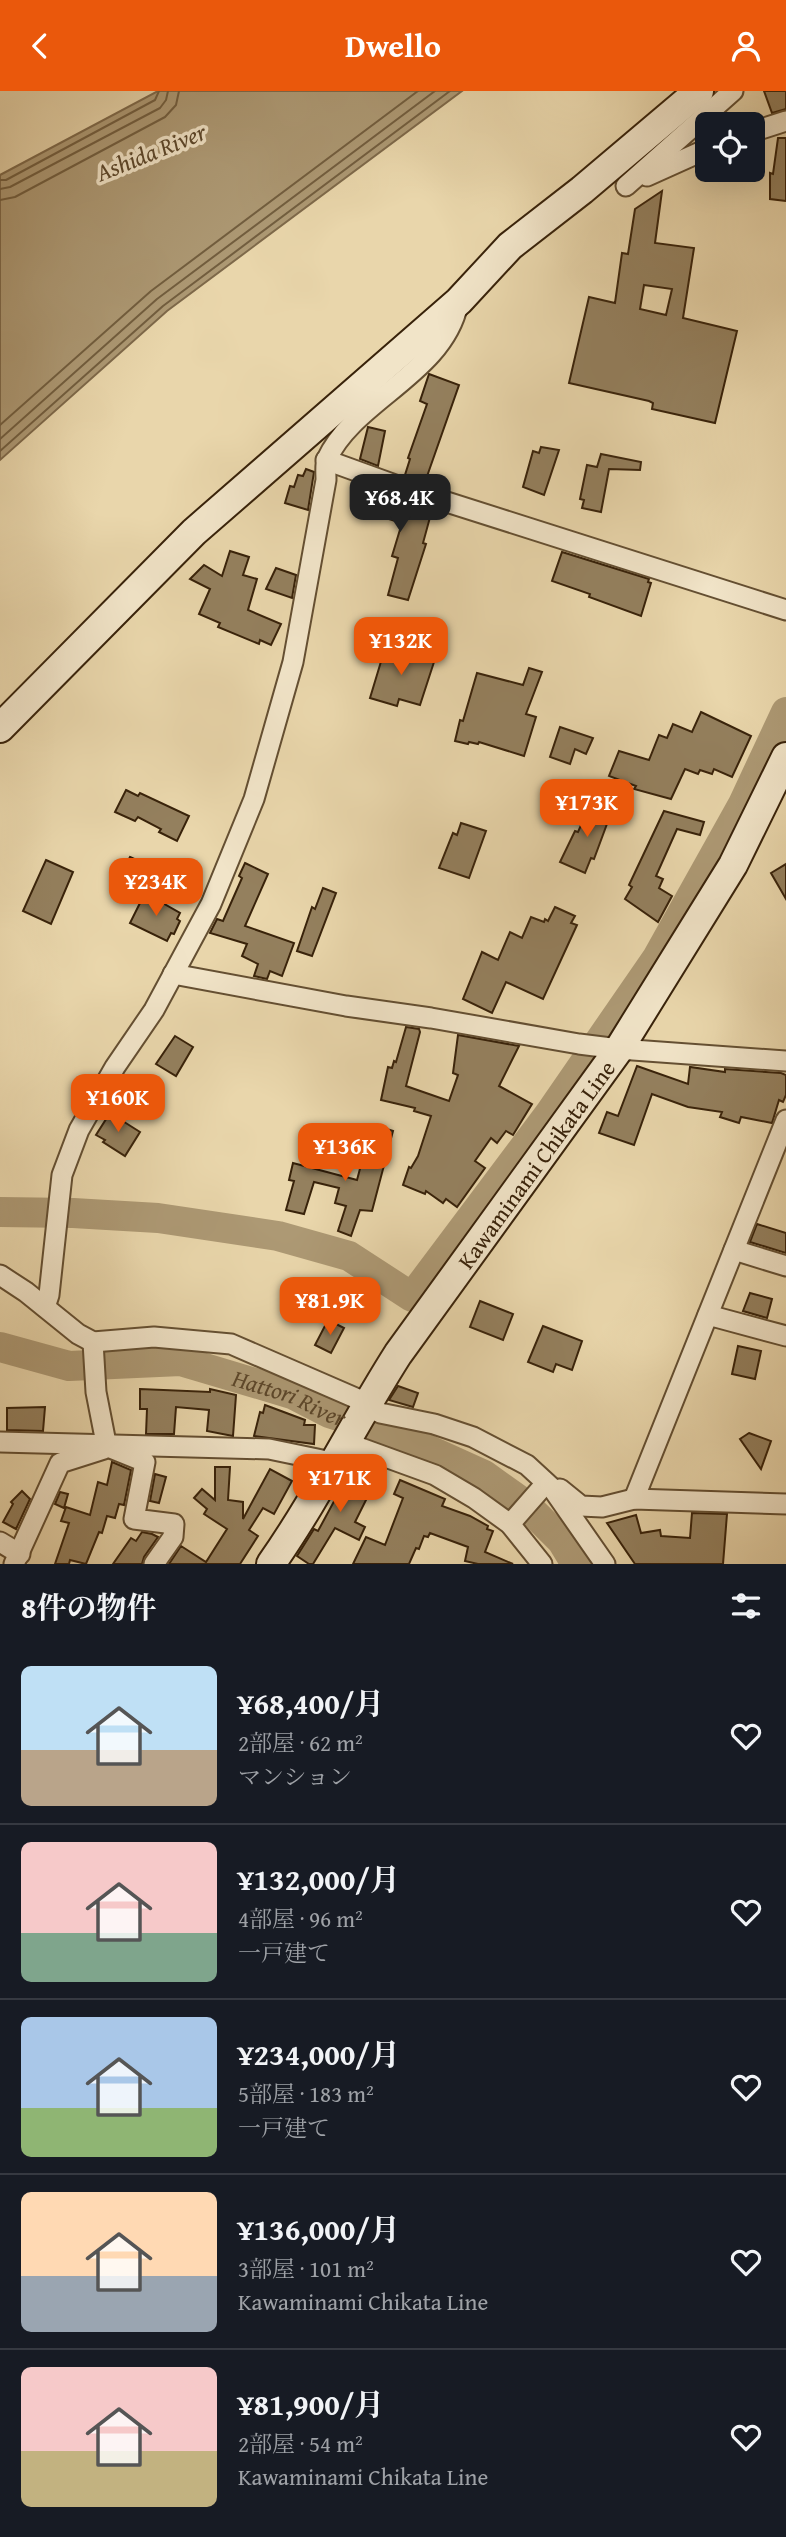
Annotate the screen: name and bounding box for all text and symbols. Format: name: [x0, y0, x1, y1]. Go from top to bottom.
text: Dwello: [345, 22, 441, 69]
icon: back: [21, 27, 59, 65]
icon: person: [727, 27, 765, 65]
map controls: [695, 112, 765, 182]
button: locate: [695, 112, 765, 182]
water label: Ashida River: [90, 114, 212, 190]
pin: ¥68.4K: [343, 475, 457, 534]
text: ¥68.4K: [366, 480, 434, 513]
pin: ¥132K: [352, 617, 450, 677]
text: ¥132K: [370, 623, 432, 656]
pin: ¥173K: [538, 779, 636, 839]
text: ¥173K: [556, 785, 618, 818]
pin: ¥234K: [107, 859, 205, 918]
text: ¥234K: [125, 864, 187, 897]
street label: Kawaminami Chikata Line: [449, 1053, 622, 1275]
pin: ¥160K: [69, 1075, 167, 1134]
text: ¥160K: [87, 1080, 149, 1113]
pin: ¥136K: [296, 1123, 394, 1183]
text: ¥136K: [314, 1129, 376, 1162]
pin: ¥81.9K: [273, 1277, 387, 1337]
text: ¥81.9K: [296, 1283, 364, 1316]
water label: Hattori River: [227, 1359, 351, 1435]
pin: ¥171K: [291, 1455, 389, 1514]
text: ¥171K: [309, 1460, 371, 1493]
text: 8件の物件: [21, 1585, 157, 1629]
icon: filters: [727, 1587, 765, 1625]
text: ¥68,400/月: [238, 1681, 384, 1725]
icon: home: [77, 1694, 161, 1778]
icon: heart: [727, 1717, 765, 1755]
text: 2部屋 · 62 m²: [238, 1726, 363, 1759]
text: マンション: [238, 1760, 352, 1793]
text: ¥132,000/月: [238, 1857, 400, 1901]
icon: home: [77, 1870, 161, 1954]
icon: heart: [727, 1893, 765, 1931]
text: 4部屋 · 96 m²: [238, 1902, 363, 1935]
text: 一戸建て: [238, 1936, 330, 1969]
text: ¥234,000/月: [238, 2032, 400, 2076]
icon: home: [77, 2045, 161, 2129]
icon: heart: [727, 2068, 765, 2106]
text: 5部屋 · 183 m²: [238, 2077, 374, 2110]
text: 一戸建て: [238, 2111, 330, 2144]
text: ¥136,000/月: [238, 2207, 400, 2251]
icon: home: [77, 2220, 161, 2304]
icon: heart: [727, 2243, 765, 2281]
text: 3部屋 · 101 m²: [238, 2252, 374, 2285]
text: Kawaminami Chikata Line: [238, 2285, 488, 2318]
text: ¥81,900/月: [238, 2382, 384, 2426]
icon: home: [77, 2395, 161, 2479]
icon: heart: [727, 2418, 765, 2456]
text: 2部屋 · 54 m²: [238, 2427, 363, 2460]
text: Kawaminami Chikata Line: [238, 2460, 488, 2493]

